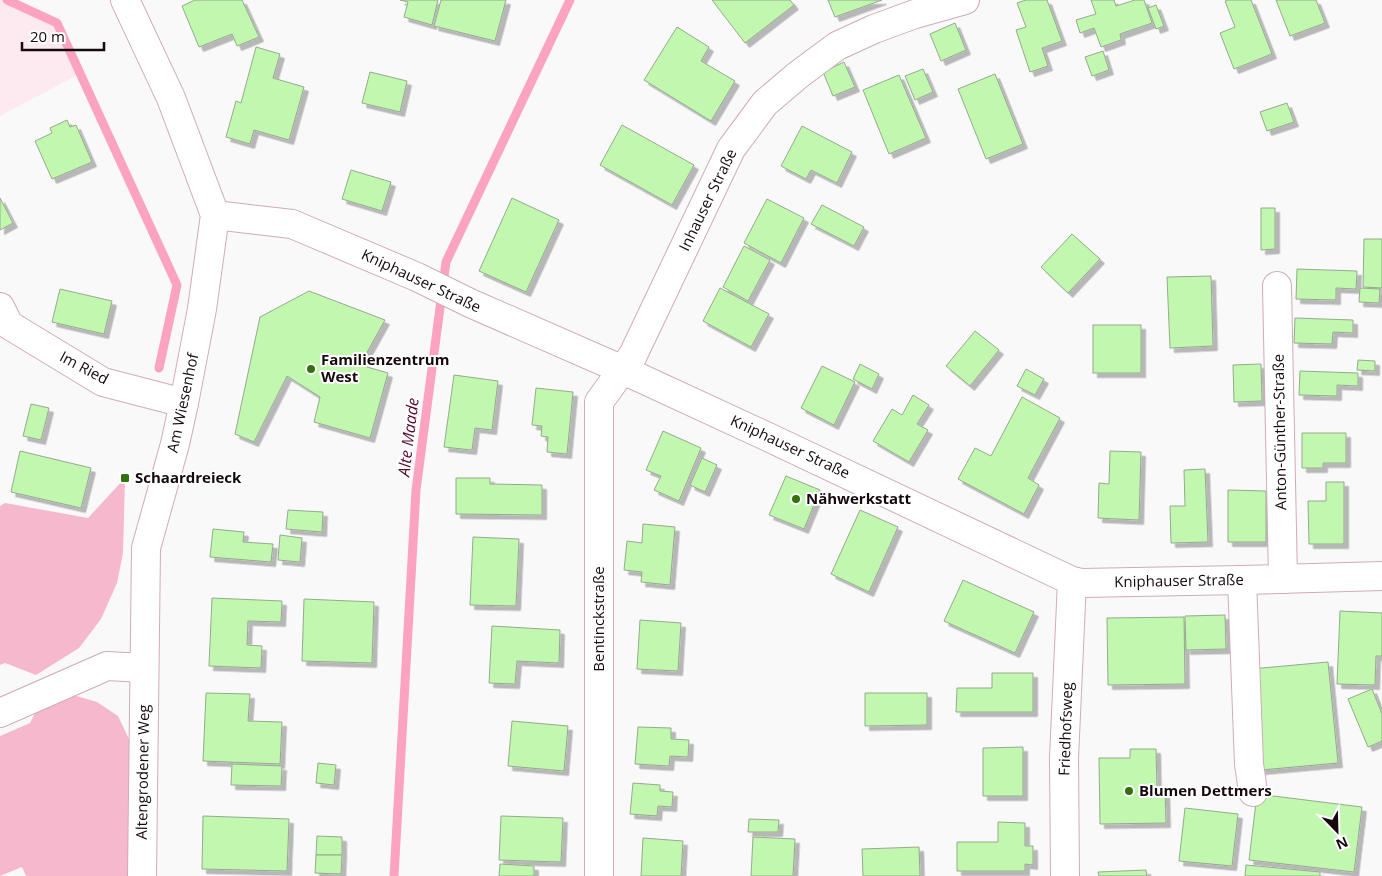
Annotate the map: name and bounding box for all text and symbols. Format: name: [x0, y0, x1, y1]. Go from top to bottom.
scale bar: [22, 20, 105, 52]
text: 20 m: [30, 26, 65, 46]
street label: Inhauser Straße: [674, 145, 741, 254]
street label: Kniphauser Straße: [359, 244, 484, 317]
street label: Im Ried: [57, 346, 112, 388]
place label: Familienzentrum West: [321, 349, 449, 386]
street label: Am Wiesenhof: [162, 350, 203, 454]
street label: Anton-Günther-Straße: [1268, 354, 1290, 510]
marker: Familienzentrum West: [305, 363, 317, 375]
water label: Alte Maade: [392, 396, 424, 479]
street label: Kniphauser Straße: [728, 410, 853, 483]
place label: Schaardreieck: [135, 467, 242, 487]
marker: Schaardreieck: [119, 472, 131, 484]
place label: Nähwerkstatt: [806, 488, 911, 508]
marker: Nähwerkstatt: [790, 493, 802, 505]
street label: Bentinckstraße: [588, 566, 608, 672]
street label: Kniphauser Straße: [1114, 569, 1244, 591]
street label: Friedhofsweg: [1053, 682, 1077, 776]
street label: Altengrodener Weg: [131, 704, 153, 840]
place label: Blumen Dettmers: [1139, 780, 1272, 800]
marker: Blumen Dettmers: [1123, 785, 1135, 797]
north arrow: [1312, 806, 1362, 856]
text: N: [1333, 832, 1351, 854]

